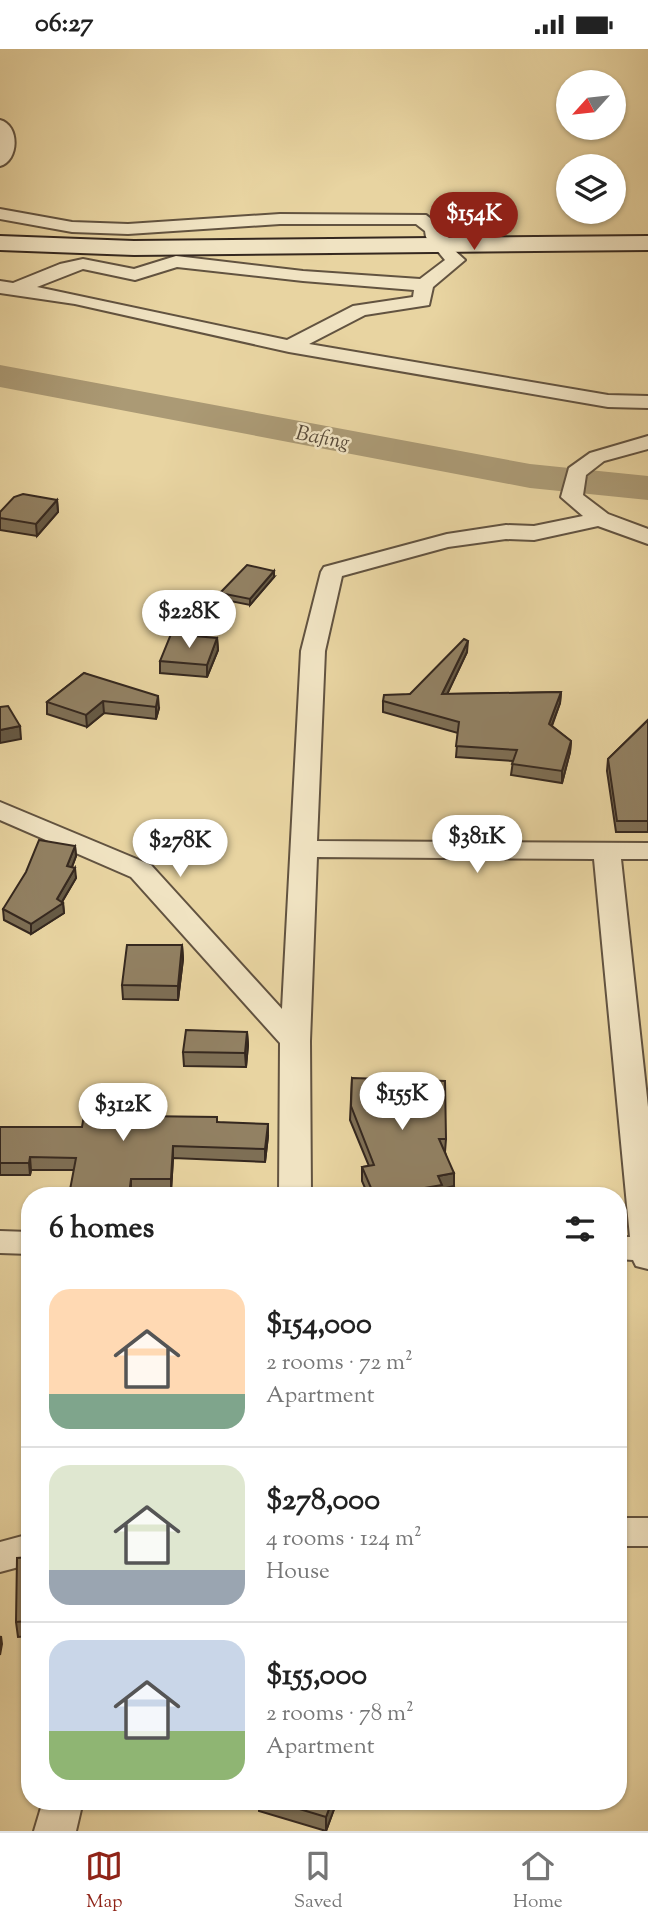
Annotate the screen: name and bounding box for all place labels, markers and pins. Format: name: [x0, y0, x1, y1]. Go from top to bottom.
pin: $154K: [425, 193, 523, 252]
pin: $228K: [140, 591, 238, 650]
pin: $381K: [428, 815, 526, 875]
pin: $278K: [131, 819, 229, 879]
pin: $155K: [353, 1073, 451, 1132]
pin: $312K: [74, 1083, 172, 1143]

